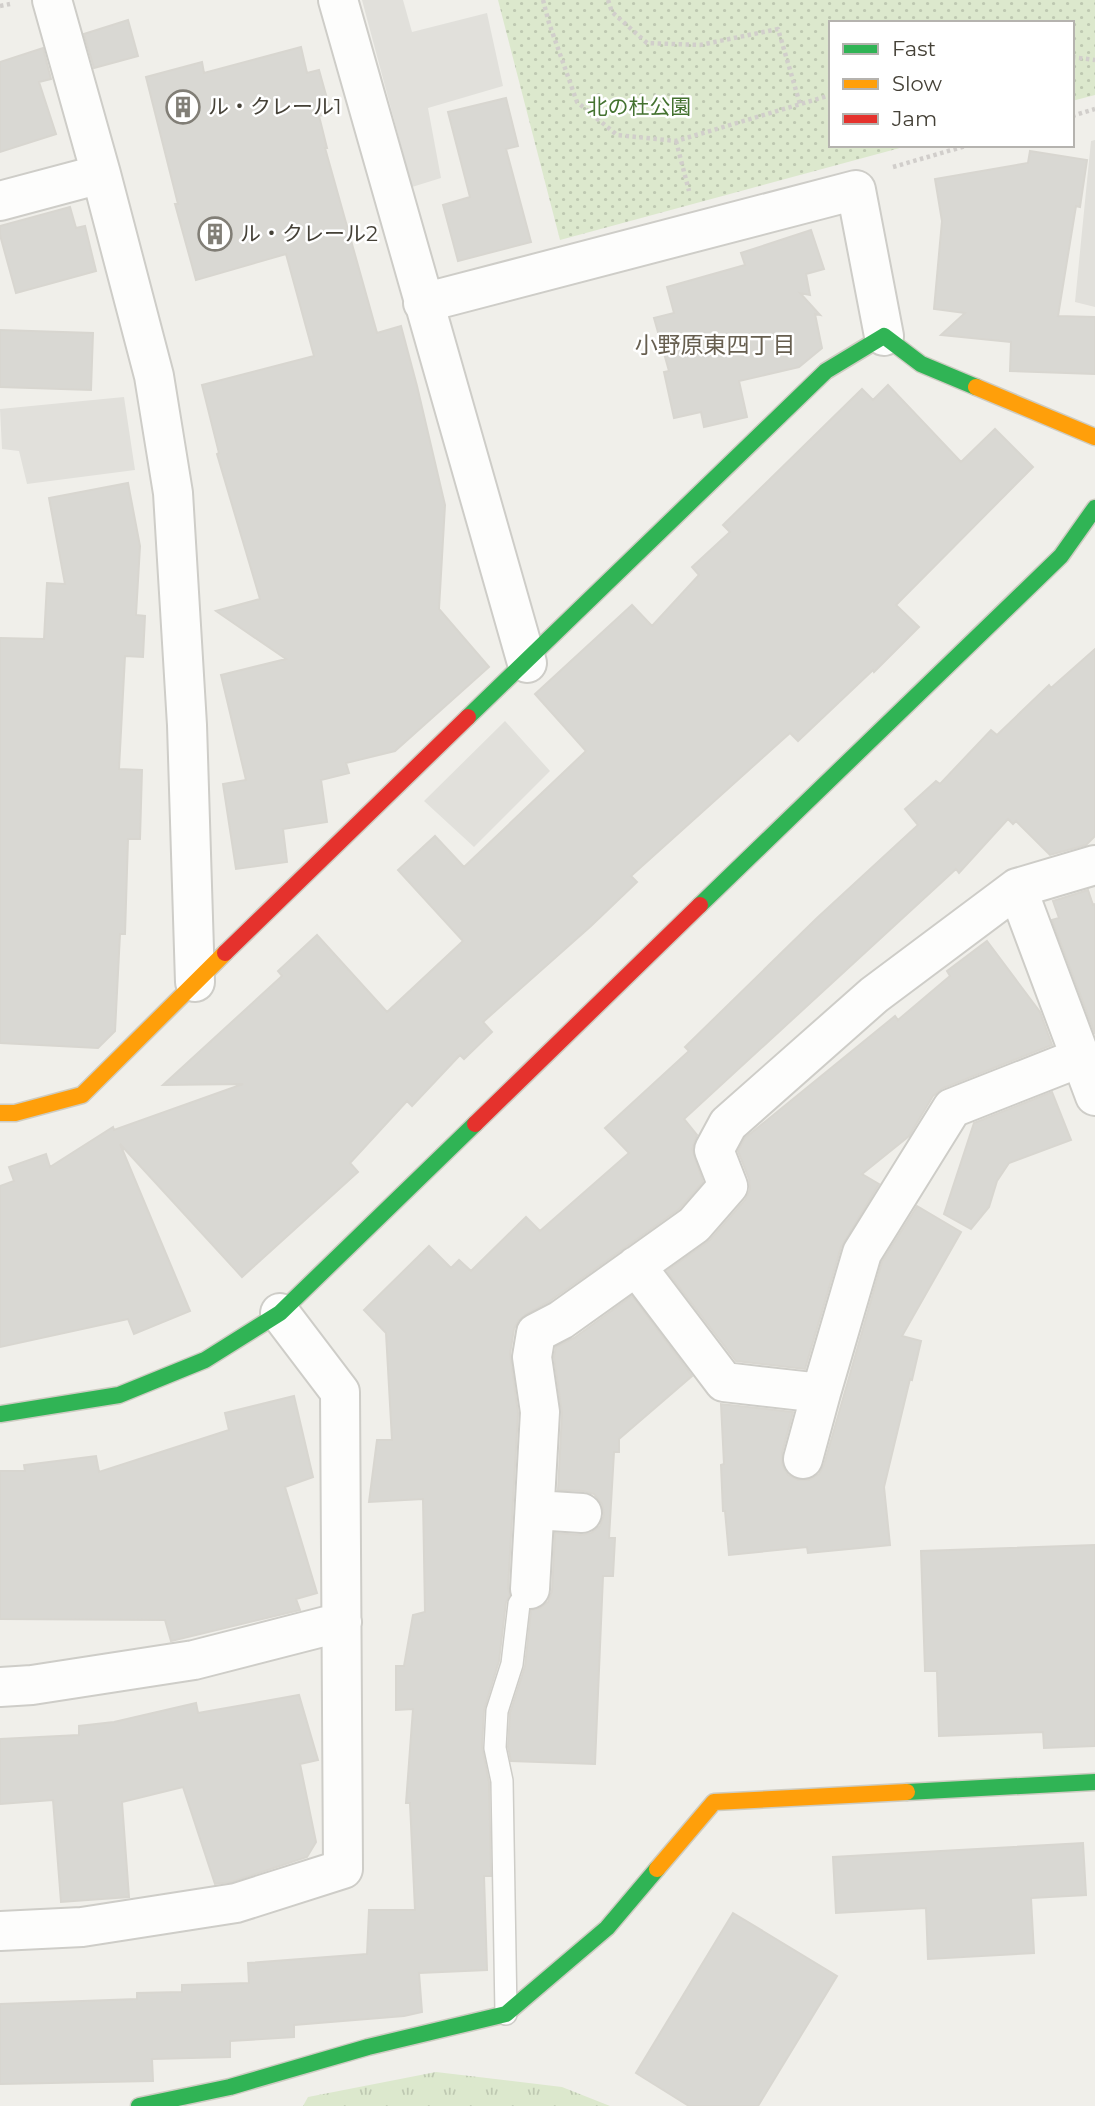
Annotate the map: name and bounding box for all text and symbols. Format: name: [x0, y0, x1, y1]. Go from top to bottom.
legend: [829, 21, 1074, 147]
text: Fast: [892, 36, 936, 61]
text: Slow: [892, 71, 942, 96]
building icon: ル・クレール1: [164, 88, 202, 126]
place label: ル・クレール1: [208, 94, 342, 119]
park label: 北の杜公園: [587, 94, 692, 119]
text: Jam: [891, 106, 937, 131]
building icon: ル・クレール2: [196, 215, 234, 253]
place label: ル・クレール2: [240, 221, 378, 246]
district label: 小野原東四丁目: [635, 331, 796, 359]

